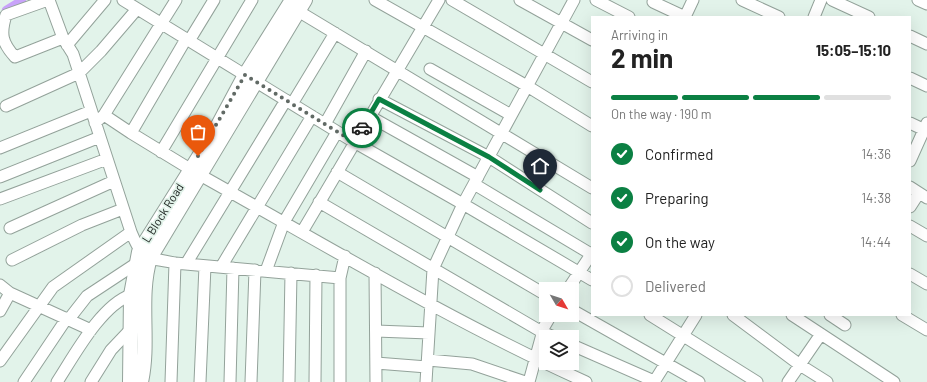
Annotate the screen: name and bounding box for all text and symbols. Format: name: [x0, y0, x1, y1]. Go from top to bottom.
text: Arriving in: [611, 27, 668, 43]
text: 15:05–15:10: [816, 41, 891, 59]
text: 2 min: [611, 42, 673, 73]
text: On the way · 190 m: [611, 106, 712, 122]
courier: [342, 108, 382, 148]
pin: [181, 115, 215, 156]
icon: car: [351, 117, 373, 139]
icon: bag: [187, 121, 209, 143]
icon: check: [611, 143, 633, 165]
text: Confirmed: [645, 145, 713, 163]
text: 14:36: [861, 146, 891, 162]
pin: [523, 149, 557, 190]
icon: home: [529, 155, 551, 177]
street label: L Block Road: [138, 180, 186, 245]
icon: check: [611, 187, 633, 209]
text: Preparing: [645, 189, 709, 207]
text: 14:38: [861, 190, 891, 206]
icon: check: [611, 231, 633, 253]
text: On the way: [645, 233, 715, 251]
text: 14:44: [861, 234, 891, 250]
text: Delivered: [645, 277, 706, 295]
north arrow: [539, 282, 579, 322]
map controls: [539, 282, 579, 370]
button: layers: [539, 330, 579, 370]

